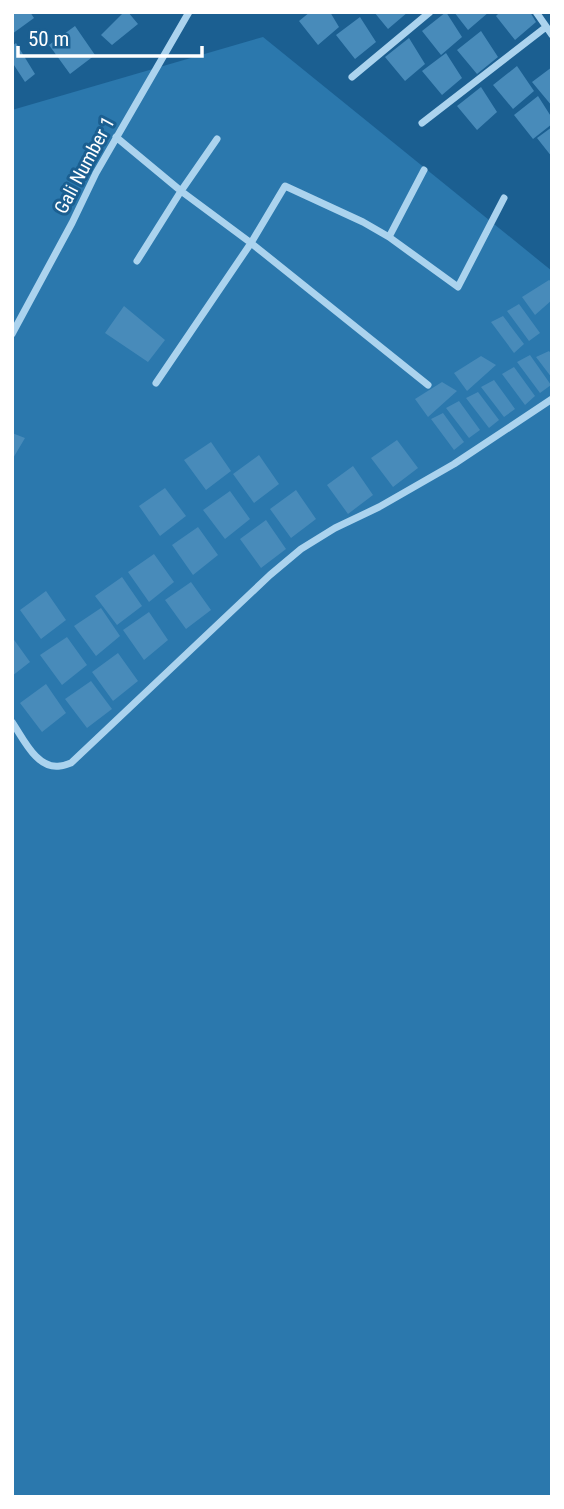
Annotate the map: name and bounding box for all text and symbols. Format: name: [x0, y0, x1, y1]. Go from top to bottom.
scale bar: [18, 14, 201, 58]
text: 50 m: [28, 27, 69, 51]
street label: Gali Number 1: [49, 113, 120, 218]

